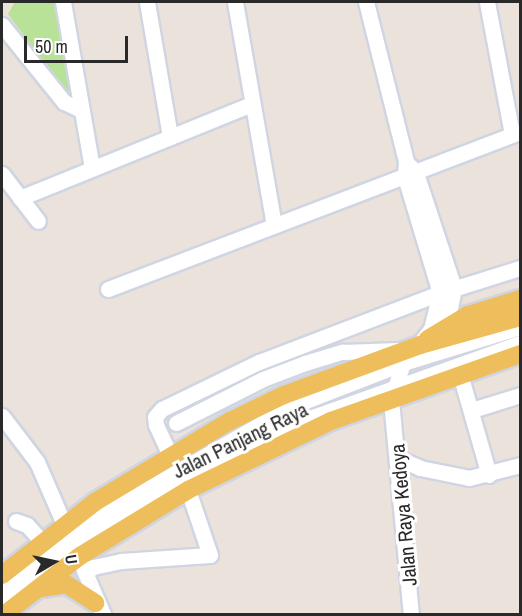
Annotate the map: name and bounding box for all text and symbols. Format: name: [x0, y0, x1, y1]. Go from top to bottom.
scale bar: [27, 24, 130, 62]
text: 50 m: [35, 34, 68, 59]
street label: Jalan Panjang Raya: [169, 397, 311, 483]
street label: Jalan Raya Kedoya: [385, 443, 421, 587]
north arrow: [24, 532, 84, 592]
text: U: [60, 553, 83, 566]

